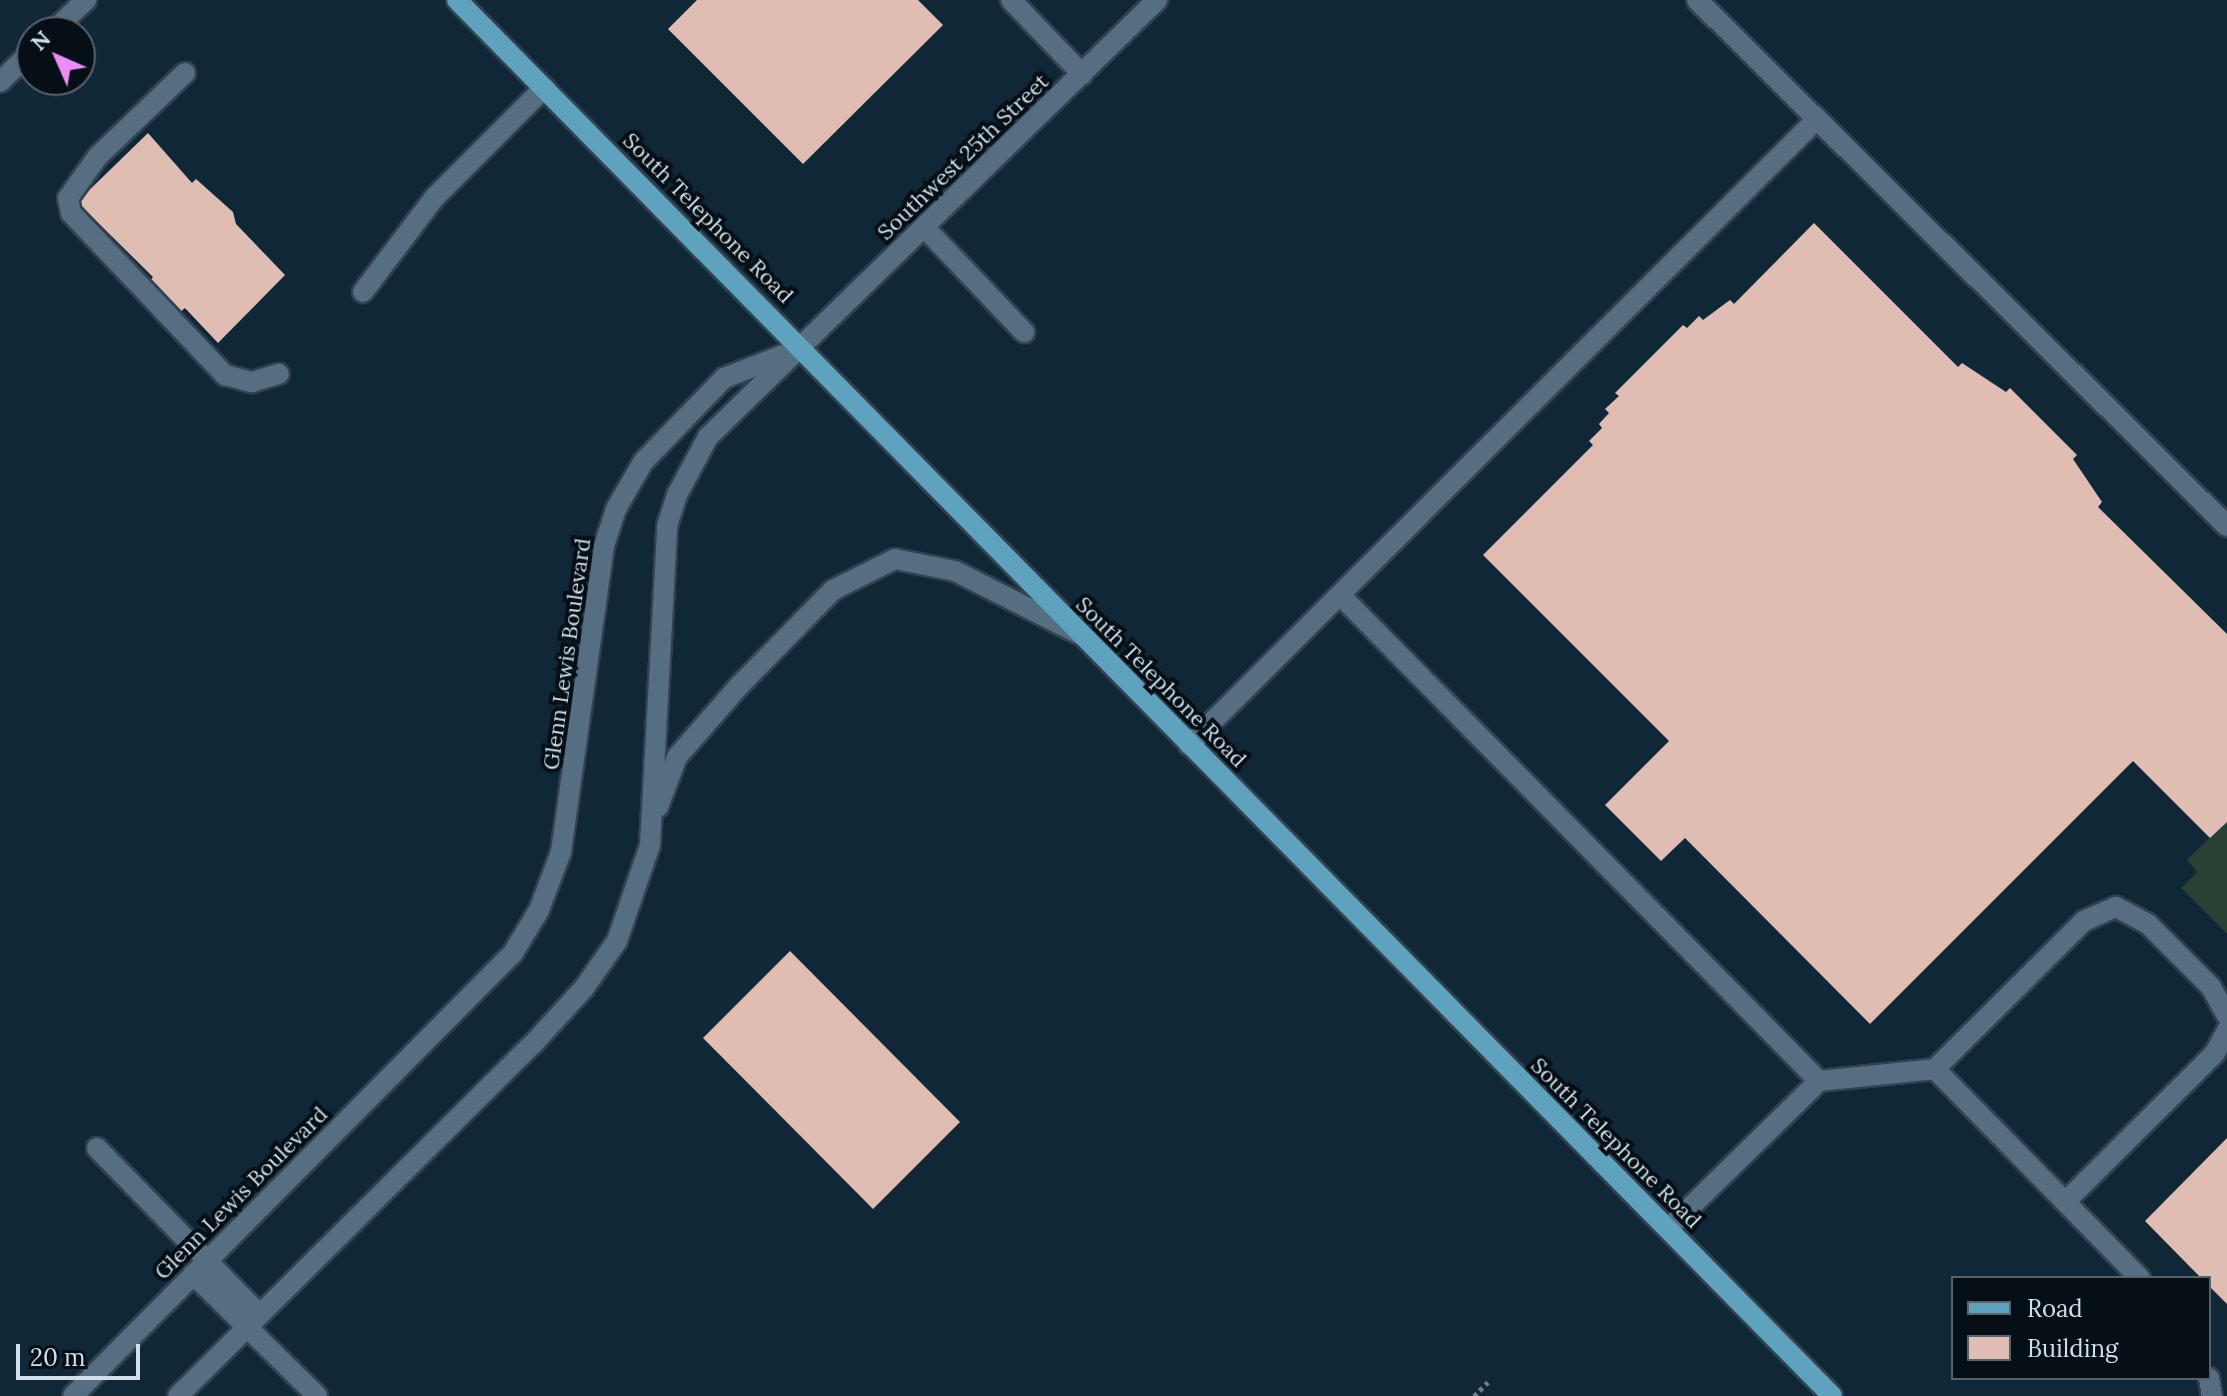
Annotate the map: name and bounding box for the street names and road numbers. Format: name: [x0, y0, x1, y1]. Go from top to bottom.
street label: Southwest 25th Street: [872, 68, 1054, 246]
street label: South Telephone Road: [617, 127, 799, 309]
street label: Glenn Lewis Boulevard: [538, 536, 596, 772]
street label: South Telephone Road: [1070, 591, 1252, 773]
street label: South Telephone Road: [1525, 1052, 1707, 1234]
street label: Glenn Lewis Boulevard: [149, 1101, 333, 1285]

